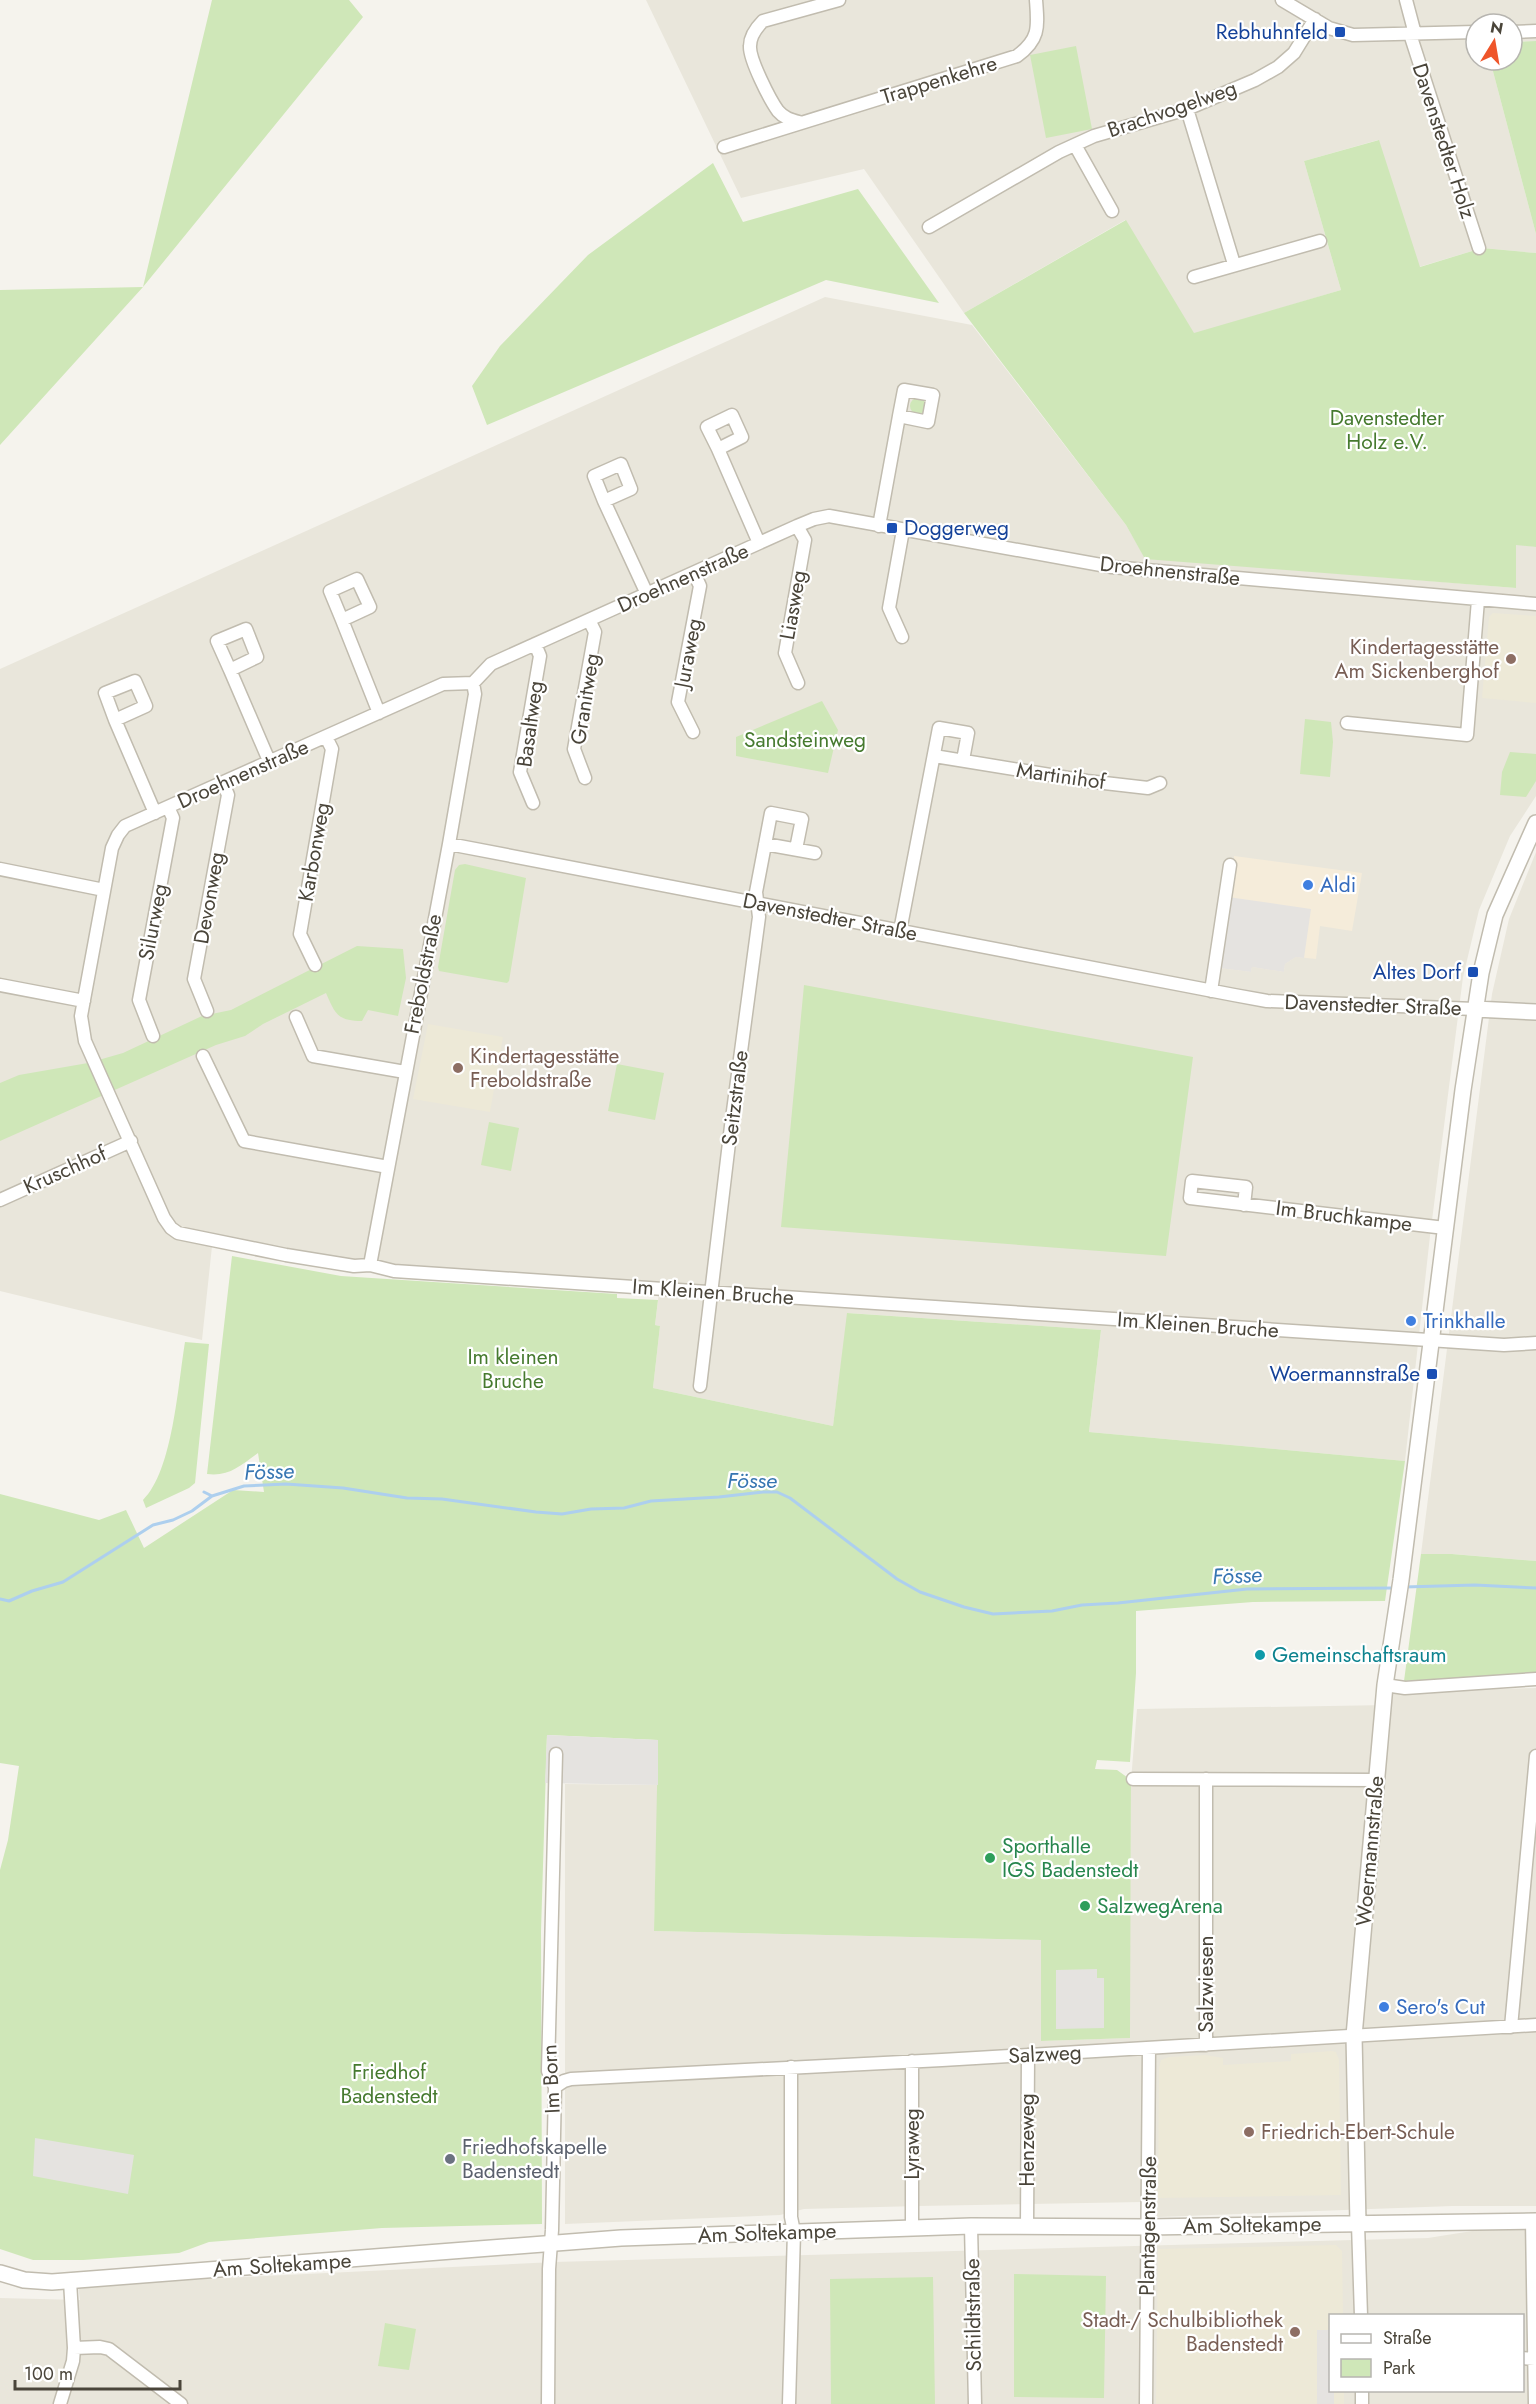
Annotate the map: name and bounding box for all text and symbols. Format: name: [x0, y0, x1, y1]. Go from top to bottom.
north arrow: [1464, 12, 1524, 72]
text: N: [1488, 15, 1505, 40]
place label: Rebhuhnfeld: [1216, 17, 1328, 47]
marker: Rebhuhnfeld: [1333, 25, 1347, 39]
street label: Trappenkehre: [877, 48, 1001, 112]
street label: Davenstedter Holz: [1405, 59, 1483, 223]
street label: Brachvogelweg: [1103, 73, 1241, 145]
park label: Davenstedter Holz e.V.: [1330, 403, 1445, 457]
place label: Doggerweg: [904, 513, 1009, 543]
marker: Doggerweg: [885, 521, 899, 535]
street label: Droehnenstraße: [613, 536, 754, 620]
street label: Droehnenstraße: [1098, 549, 1242, 593]
street label: Liasweg: [772, 568, 814, 642]
street label: Juraweg: [666, 616, 709, 693]
place label: Kindertagesstätte Am Sickenberghof: [1335, 632, 1500, 686]
street label: Granitweg: [563, 651, 607, 747]
marker: Kindertagesstätte Am Sickenberghof: [1504, 652, 1518, 666]
street label: Basaltweg: [509, 679, 551, 769]
park label: Sandsteinweg: [744, 725, 866, 755]
street label: Droehnenstraße: [173, 732, 314, 816]
street label: Martinihof: [1014, 755, 1109, 797]
street label: Karbonweg: [291, 800, 337, 904]
street label: Devonweg: [186, 850, 232, 946]
place label: Aldi: [1320, 870, 1356, 900]
marker: Aldi: [1301, 878, 1315, 892]
street label: Silurweg: [131, 881, 175, 963]
street label: Davenstedter Straße: [740, 885, 920, 949]
street label: Freboldstraße: [397, 911, 449, 1037]
place label: Altes Dorf: [1373, 957, 1462, 987]
marker: Altes Dorf: [1466, 965, 1480, 979]
street label: Davenstedter Straße: [1284, 987, 1462, 1023]
place label: Kindertagesstätte Freboldstraße: [470, 1041, 619, 1095]
street label: Seitzstraße: [714, 1048, 756, 1147]
marker: Kindertagesstätte Freboldstraße: [451, 1061, 465, 1075]
street label: Kruschhof: [19, 1138, 112, 1202]
street label: Im Bruchkampe: [1274, 1193, 1414, 1239]
street label: Im Kleinen Bruche: [631, 1271, 795, 1313]
street label: Im Kleinen Bruche: [1116, 1304, 1280, 1346]
place label: Trinkhalle: [1423, 1306, 1506, 1336]
marker: Trinkhalle: [1404, 1314, 1418, 1328]
park label: Im kleinen Bruche: [467, 1342, 559, 1396]
place label: Woermannstraße: [1269, 1359, 1420, 1389]
marker: Woermannstraße: [1425, 1367, 1439, 1381]
water label: Fösse: [244, 1454, 294, 1488]
water label: Fösse: [727, 1464, 777, 1496]
water label: Fösse: [1211, 1558, 1263, 1592]
place label: Gemeinschaftsraum: [1272, 1640, 1447, 1670]
marker: Gemeinschaftsraum: [1253, 1648, 1267, 1662]
street label: Woermannstraße: [1348, 1774, 1392, 1927]
place label: Sporthalle IGS Badenstedt: [1002, 1831, 1138, 1885]
marker: Sporthalle IGS Badenstedt: [983, 1851, 997, 1865]
place label: SalzwegArena: [1097, 1891, 1223, 1921]
marker: SalzwegArena: [1078, 1899, 1092, 1913]
street label: Salzwiesen: [1191, 1935, 1221, 2033]
place label: Sero's Cut: [1396, 1992, 1485, 2022]
marker: Sero's Cut: [1377, 2000, 1391, 2014]
street label: Salzweg: [1008, 2037, 1082, 2071]
street label: Im Born: [534, 2044, 568, 2114]
park label: Friedhof Badenstedt: [341, 2057, 437, 2111]
street label: Henzeweg: [1012, 2093, 1042, 2187]
street label: Lyraweg: [897, 2108, 927, 2180]
place label: Friedrich-Ebert-Schule: [1261, 2117, 1455, 2147]
marker: Friedrich-Ebert-Schule: [1242, 2125, 1256, 2139]
place label: Friedhofskapelle Badenstedt: [462, 2132, 607, 2186]
marker: Friedhofskapelle Badenstedt: [443, 2152, 457, 2166]
street label: Plantagenstraße: [1132, 2156, 1164, 2296]
street label: Am Soltekampe: [1182, 2209, 1322, 2241]
street label: Am Soltekampe: [697, 2216, 837, 2250]
street label: Am Soltekampe: [212, 2245, 352, 2285]
street label: Schildtstraße: [957, 2258, 989, 2372]
place label: Stadt-/ Schulbibliothek Badenstedt: [1082, 2305, 1284, 2359]
legend: [1329, 2314, 1524, 2392]
marker: Stadt-/ Schulbibliothek Badenstedt: [1288, 2325, 1302, 2339]
text: Straße: [1383, 2325, 1431, 2351]
scale bar: [15, 2353, 180, 2391]
text: Park: [1383, 2355, 1415, 2381]
text: 100 m: [24, 2361, 73, 2387]

